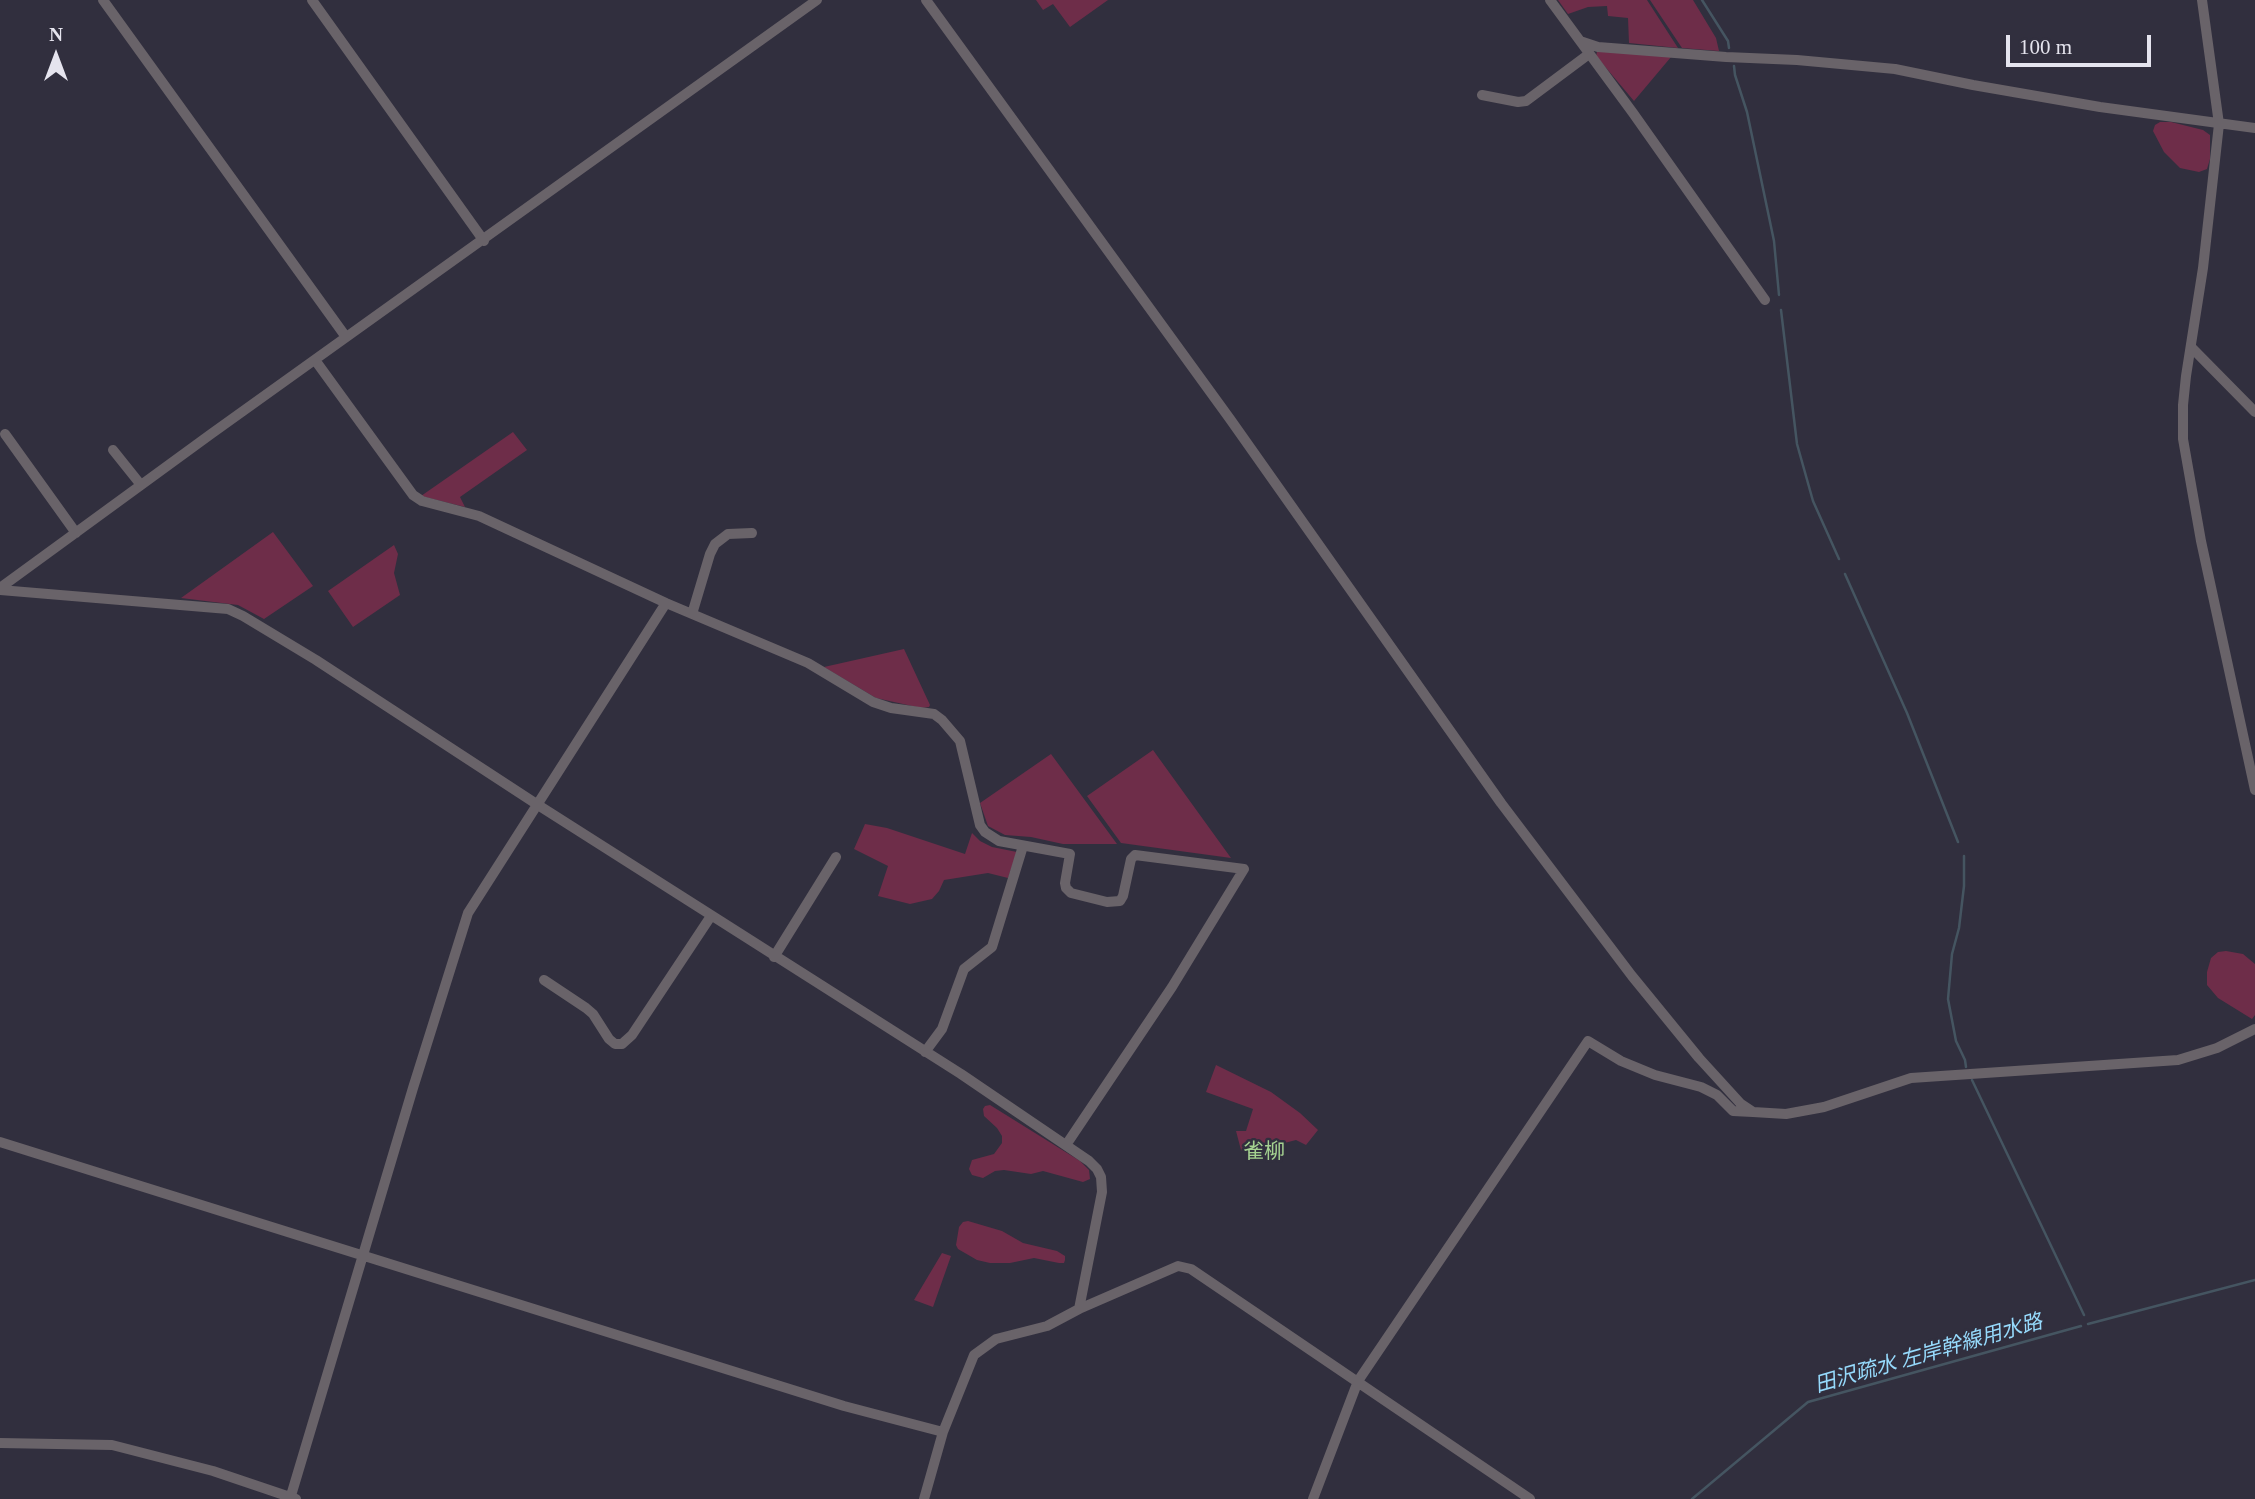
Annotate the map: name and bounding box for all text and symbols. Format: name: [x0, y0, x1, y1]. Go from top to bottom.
north arrow: [21, 21, 91, 91]
scale bar: [2010, 21, 2155, 65]
text: N: [49, 24, 63, 45]
text: 100 m: [2019, 35, 2072, 59]
district label: 雀柳: [1243, 1137, 1285, 1163]
water label: 田沢疏水 左岸幹線用水路: [1811, 1307, 2045, 1397]

